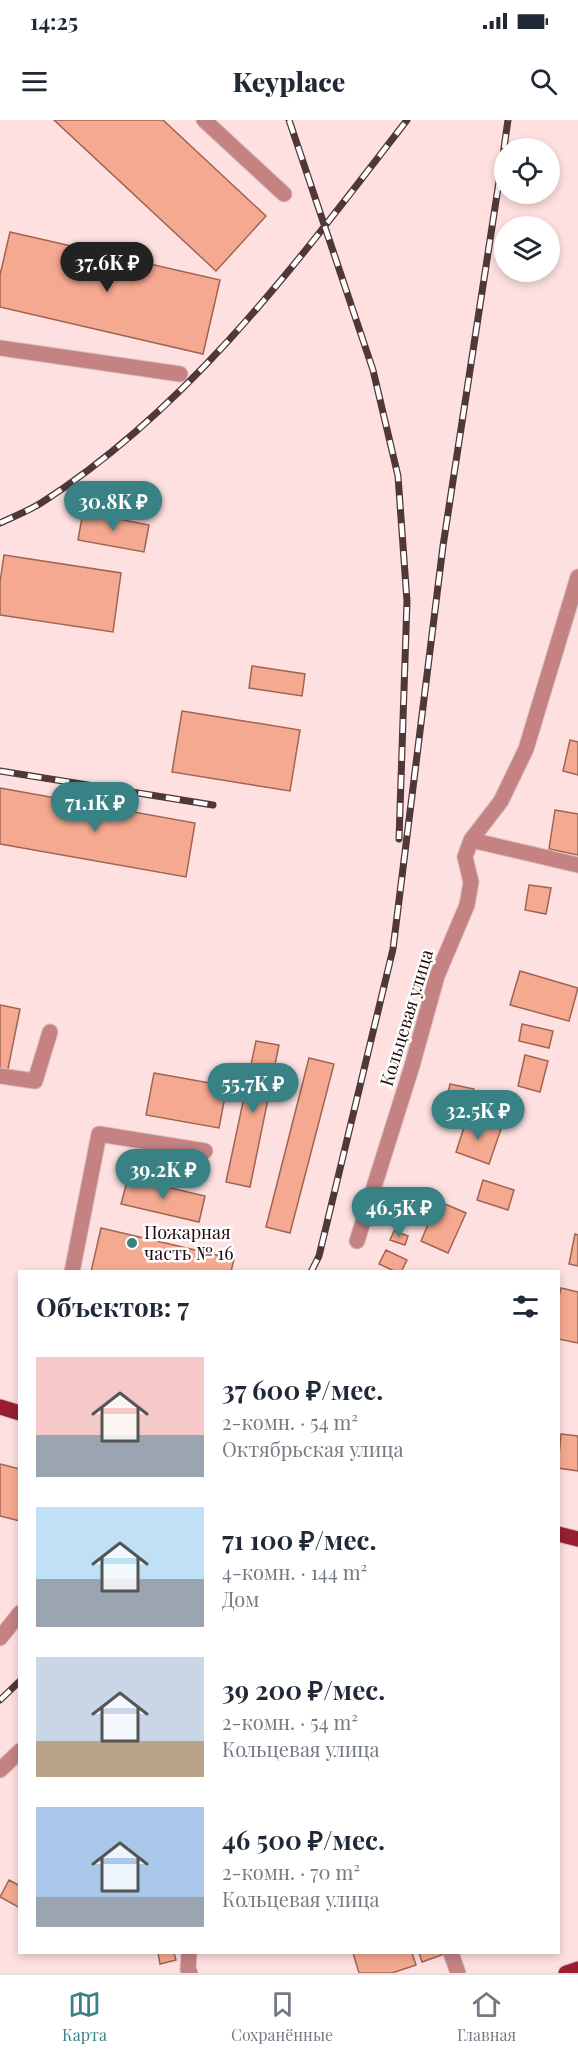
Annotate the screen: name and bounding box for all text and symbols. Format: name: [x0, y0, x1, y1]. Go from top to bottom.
text: 14:25: [30, 6, 78, 36]
text: Keyplace: [233, 63, 345, 99]
icon: menu: [18, 65, 51, 98]
icon: search: [527, 65, 560, 98]
map controls: [494, 138, 560, 282]
button: locate: [494, 138, 560, 204]
button: layers: [494, 216, 560, 282]
pin: 37.6K ₽: [52, 242, 162, 293]
text: 37.6K ₽: [74, 248, 140, 275]
pin: 30.8K ₽: [58, 481, 168, 532]
text: 30.8K ₽: [78, 487, 148, 514]
pin: 71.1K ₽: [40, 782, 150, 833]
text: 71.1K ₽: [65, 788, 125, 815]
street label: Кольцевая улица: [374, 946, 438, 1089]
pin: 55.7K ₽: [198, 1063, 308, 1114]
text: 55.7K ₽: [222, 1069, 284, 1096]
pin: 32.5K ₽: [423, 1090, 533, 1141]
text: 32.5K ₽: [446, 1096, 510, 1123]
pin: 39.2K ₽: [108, 1149, 218, 1200]
text: 39.2K ₽: [129, 1155, 197, 1182]
pin: 46.5K ₽: [344, 1187, 454, 1238]
text: 46.5K ₽: [366, 1193, 432, 1220]
place label: Пожарная часть № 16: [144, 1220, 234, 1265]
marker: Пожарная часть № 16: [125, 1236, 139, 1250]
text: Объектов: 7: [36, 1289, 189, 1324]
icon: filters: [509, 1290, 542, 1323]
text: 37 600 ₽/мес.: [222, 1372, 383, 1407]
icon: home: [84, 1381, 156, 1453]
text: 2-комн. · 54 m²: [222, 1408, 358, 1435]
text: Октябрьская улица: [222, 1435, 404, 1462]
text: 71 100 ₽/мес.: [222, 1522, 376, 1557]
icon: home: [84, 1531, 156, 1603]
text: 4-комн. · 144 m²: [222, 1558, 367, 1585]
text: Дом: [222, 1585, 259, 1612]
text: 39 200 ₽/мес.: [222, 1672, 385, 1707]
icon: home: [84, 1681, 156, 1753]
text: 2-комн. · 54 m²: [222, 1708, 358, 1735]
text: Кольцевая улица: [222, 1735, 380, 1762]
text: 46 500 ₽/мес.: [222, 1822, 385, 1857]
icon: home: [84, 1831, 156, 1903]
text: 2-комн. · 70 m²: [222, 1858, 360, 1885]
text: Кольцевая улица: [222, 1885, 380, 1912]
tab: Карта: [62, 1988, 107, 2045]
tab: Сохранённые: [231, 1988, 333, 2045]
tab: Главная: [457, 1988, 516, 2045]

